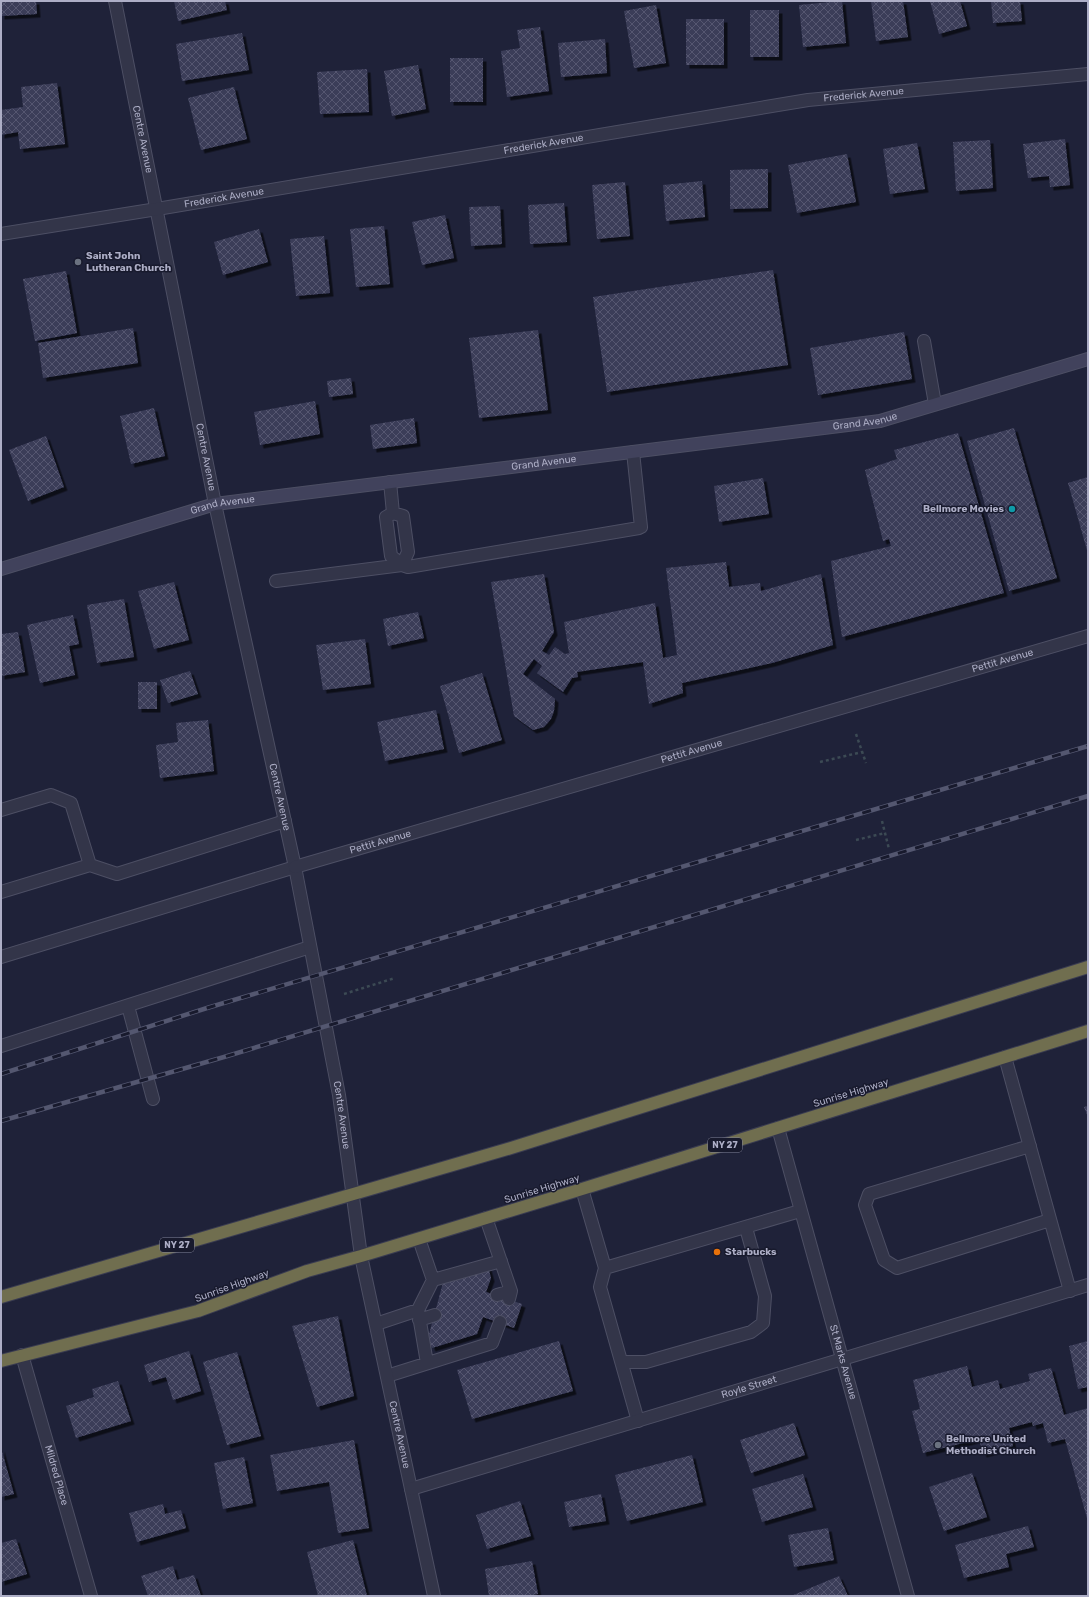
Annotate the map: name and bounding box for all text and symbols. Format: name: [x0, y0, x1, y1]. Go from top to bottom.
street label: Frederick Avenue: [823, 85, 905, 105]
street label: Centre Avenue: [130, 104, 155, 175]
street label: Frederick Avenue: [503, 132, 585, 157]
street label: Frederick Avenue: [183, 185, 265, 210]
place label: Saint John Lutheran Church: [86, 250, 171, 274]
marker: Saint John Lutheran Church: [73, 257, 83, 267]
street label: Grand Avenue: [832, 410, 899, 433]
street label: Centre Avenue: [193, 422, 218, 492]
street label: Grand Avenue: [511, 453, 577, 473]
street label: Grand Avenue: [189, 493, 256, 517]
place label: Bellmore Movies: [923, 503, 1004, 515]
marker: Bellmore Movies: [1007, 504, 1017, 514]
street label: Pettit Avenue: [970, 646, 1035, 676]
street label: Pettit Avenue: [659, 737, 724, 766]
street label: Centre Avenue: [266, 762, 293, 832]
street label: Pettit Avenue: [348, 827, 413, 857]
street label: Sunrise Highway: [812, 1076, 891, 1110]
street label: Centre Avenue: [330, 1080, 352, 1150]
road number: NY 27: [708, 1138, 742, 1152]
street label: Sunrise Highway: [503, 1172, 582, 1206]
road number: NY 27: [160, 1238, 194, 1252]
place label: Starbucks: [725, 1246, 777, 1258]
marker: Starbucks: [712, 1247, 722, 1257]
street label: Sunrise Highway: [193, 1267, 271, 1305]
street label: St Marks Avenue: [827, 1323, 859, 1401]
street label: Royle Street: [720, 1373, 778, 1401]
street label: Centre Avenue: [386, 1400, 413, 1470]
place label: Bellmore United Methodist Church: [946, 1433, 1036, 1457]
marker: Bellmore United Methodist Church: [933, 1440, 943, 1450]
street label: Mildred Place: [42, 1444, 71, 1507]

